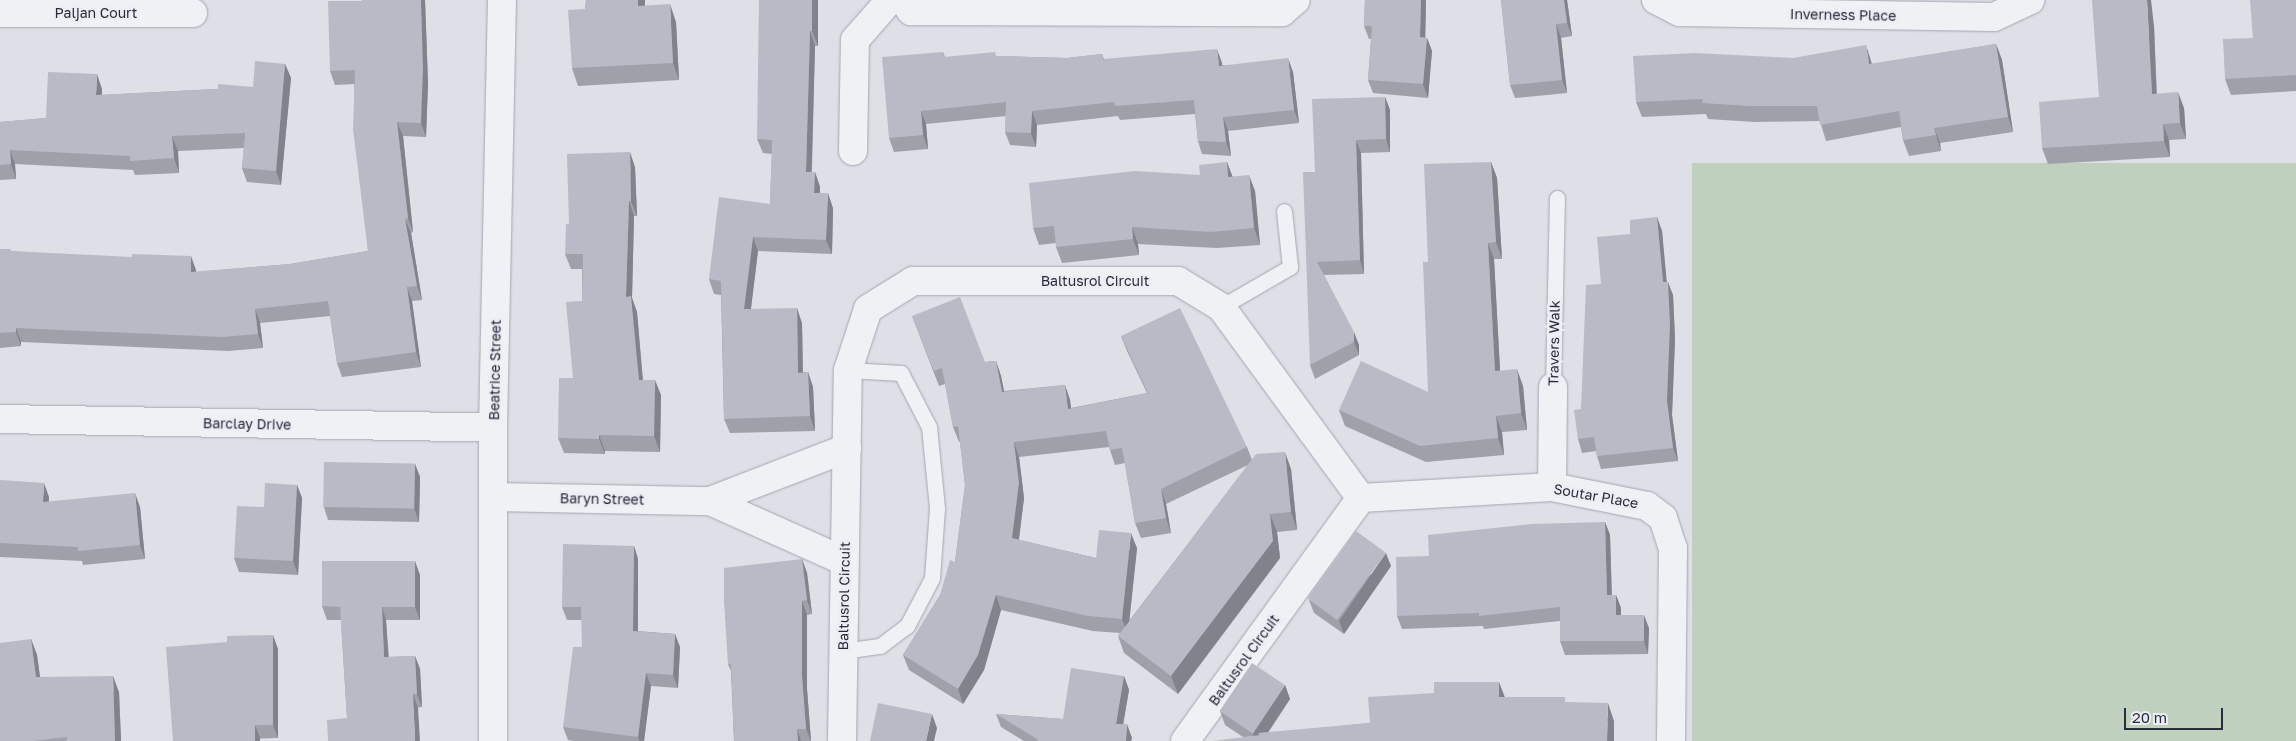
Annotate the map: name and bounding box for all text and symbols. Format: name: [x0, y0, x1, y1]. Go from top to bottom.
street label: Paljan Court: [55, 5, 137, 21]
street label: Inverness Place: [1790, 6, 1896, 24]
street label: Baltusrol Circuit: [1041, 273, 1149, 289]
street label: Travers Walk: [1545, 300, 1563, 386]
street label: Beatrice Street: [486, 319, 504, 421]
street label: Barclay Drive: [203, 415, 291, 433]
street label: Soutar Place: [1552, 480, 1640, 512]
street label: Baryn Street: [560, 490, 644, 508]
street label: Baltusrol Circuit: [835, 541, 853, 651]
street label: Baltusrol Circuit: [1205, 611, 1283, 709]
scale bar: [2126, 698, 2225, 730]
text: 20 m: [2132, 708, 2167, 726]

